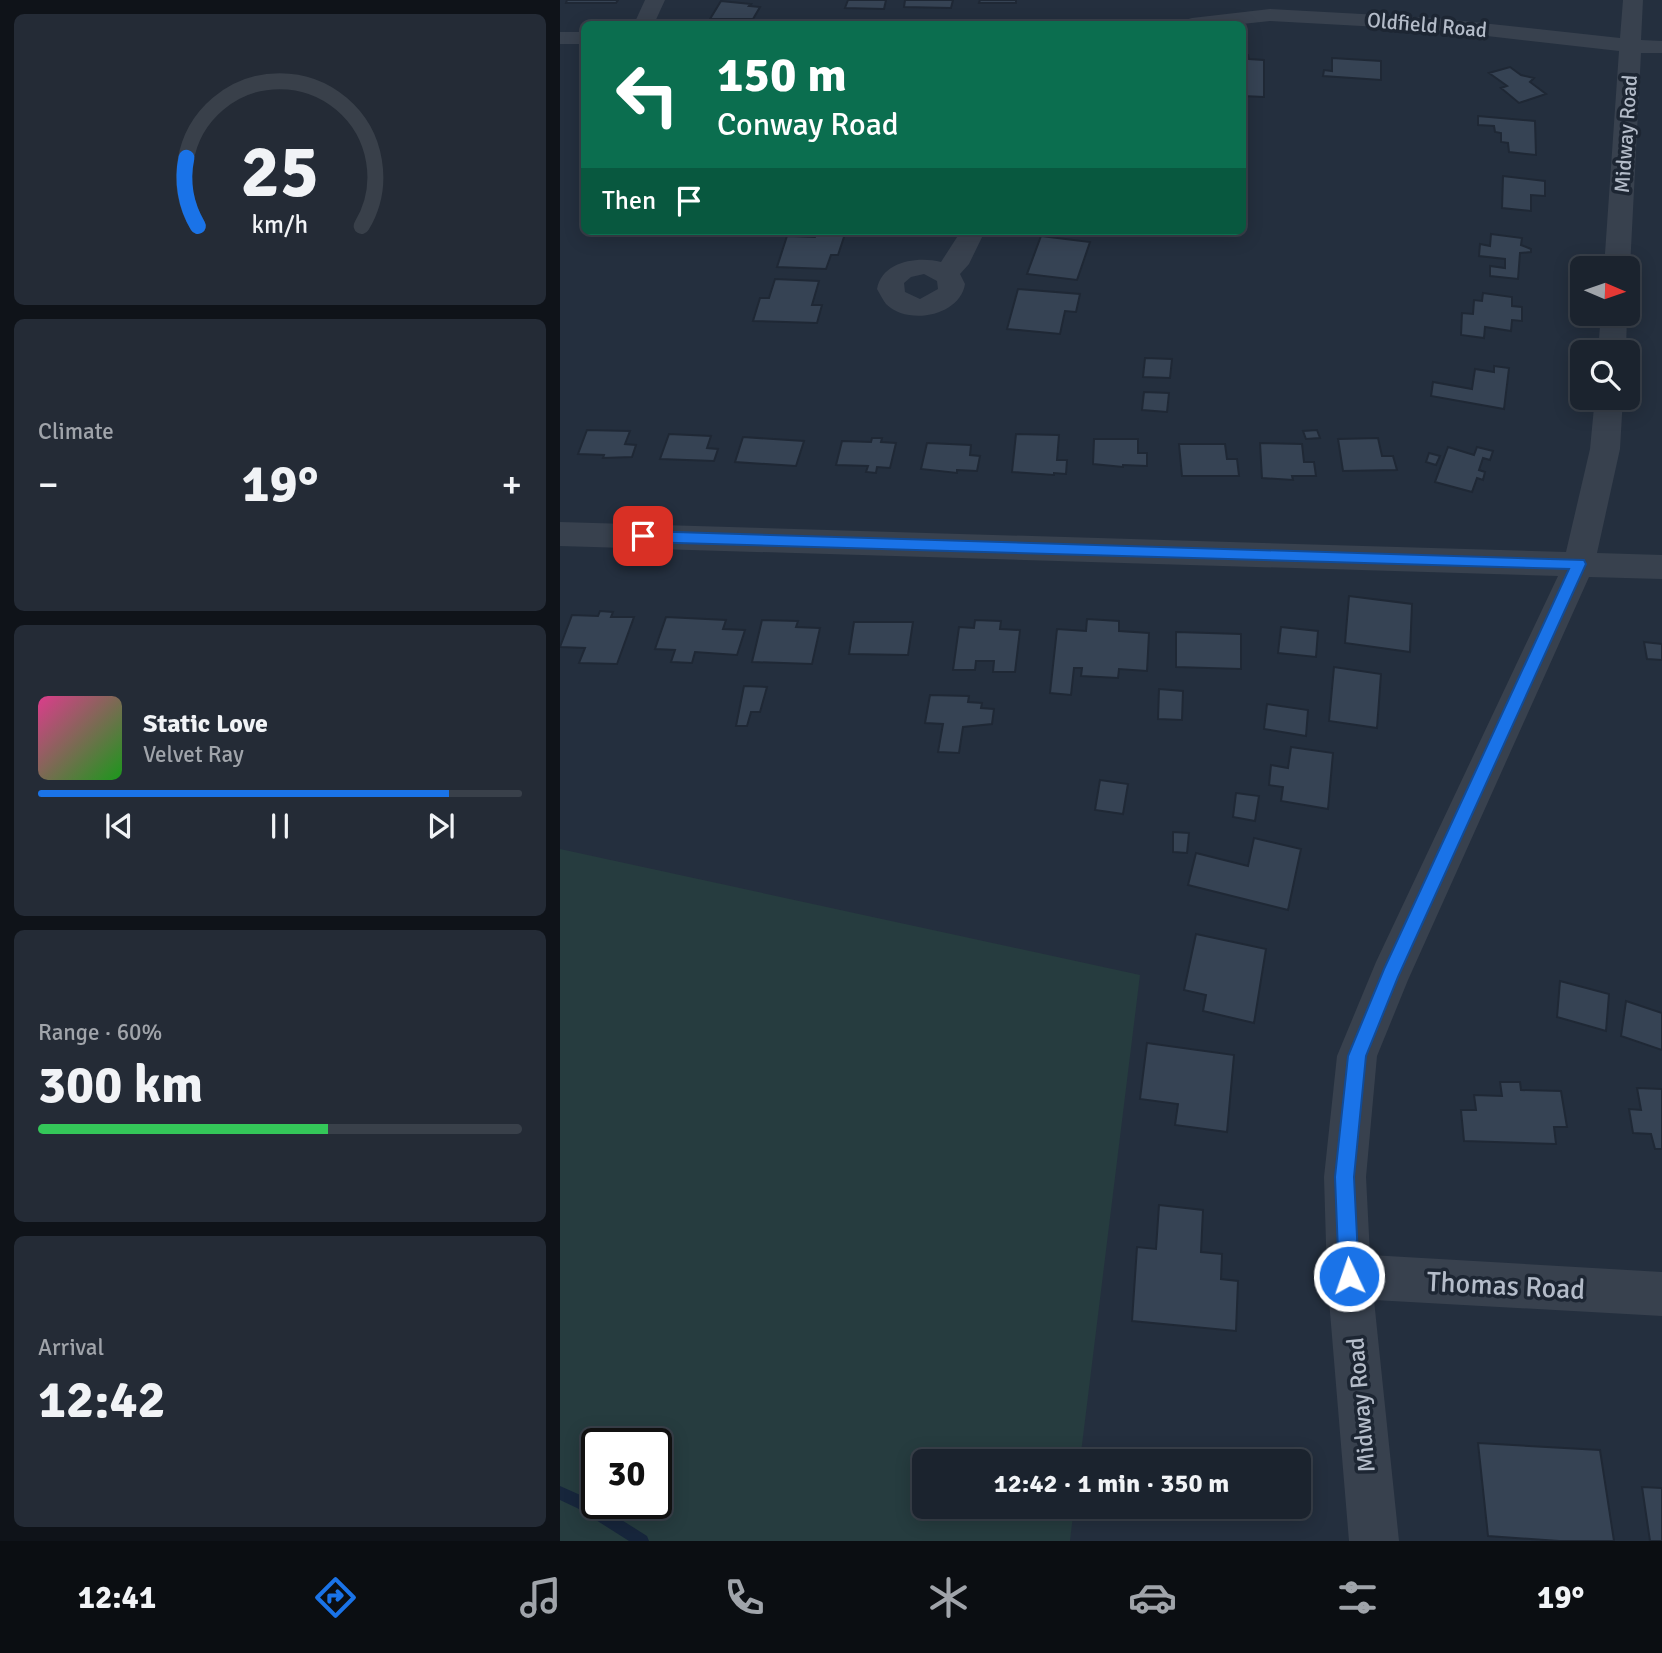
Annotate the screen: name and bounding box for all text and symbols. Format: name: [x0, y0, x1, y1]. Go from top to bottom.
street label: Oldfield Road: [1366, 7, 1488, 43]
text: 150 m: [717, 45, 847, 105]
icon: left: [602, 49, 693, 140]
street label: Midway Road: [1609, 74, 1643, 194]
text: Conway Road: [717, 105, 899, 144]
text: 25: [241, 128, 319, 217]
icon: arrive: [670, 182, 708, 220]
text: Then: [602, 185, 656, 217]
text: km/h: [252, 209, 308, 240]
north arrow: [1570, 256, 1640, 326]
map controls: [1570, 256, 1640, 410]
button: search: [1570, 340, 1640, 410]
text: Climate: [38, 417, 114, 446]
text: 19°: [242, 452, 318, 516]
text: −: [38, 461, 59, 508]
text: +: [501, 461, 522, 508]
pin: [613, 506, 673, 566]
icon: arrive: [624, 517, 662, 555]
text: Static Love: [143, 708, 268, 740]
text: Velvet Ray: [143, 740, 244, 769]
icon: previous: [100, 807, 138, 845]
icon: pause: [261, 807, 299, 845]
icon: next: [422, 807, 460, 845]
text: Range · 60%: [38, 1018, 162, 1047]
text: 300 km: [38, 1053, 203, 1117]
position arrow: [1312, 1239, 1386, 1313]
street label: Thomas Road: [1426, 1265, 1586, 1307]
text: Arrival: [38, 1333, 104, 1362]
street label: Midway Road: [1340, 1336, 1382, 1474]
text: 12:42: [38, 1368, 166, 1432]
speed limit sign: 30: [581, 1428, 672, 1519]
text: 12:42 · 1 min · 350 m: [994, 1468, 1229, 1500]
icon: directions: [311, 1573, 360, 1622]
icon: music: [516, 1573, 565, 1622]
icon: phone: [720, 1573, 769, 1622]
icon: climate: [924, 1573, 973, 1622]
icon: car: [1128, 1573, 1177, 1622]
icon: filters: [1333, 1573, 1382, 1622]
text: 12:41: [78, 1578, 156, 1617]
text: 19°: [1537, 1578, 1584, 1617]

